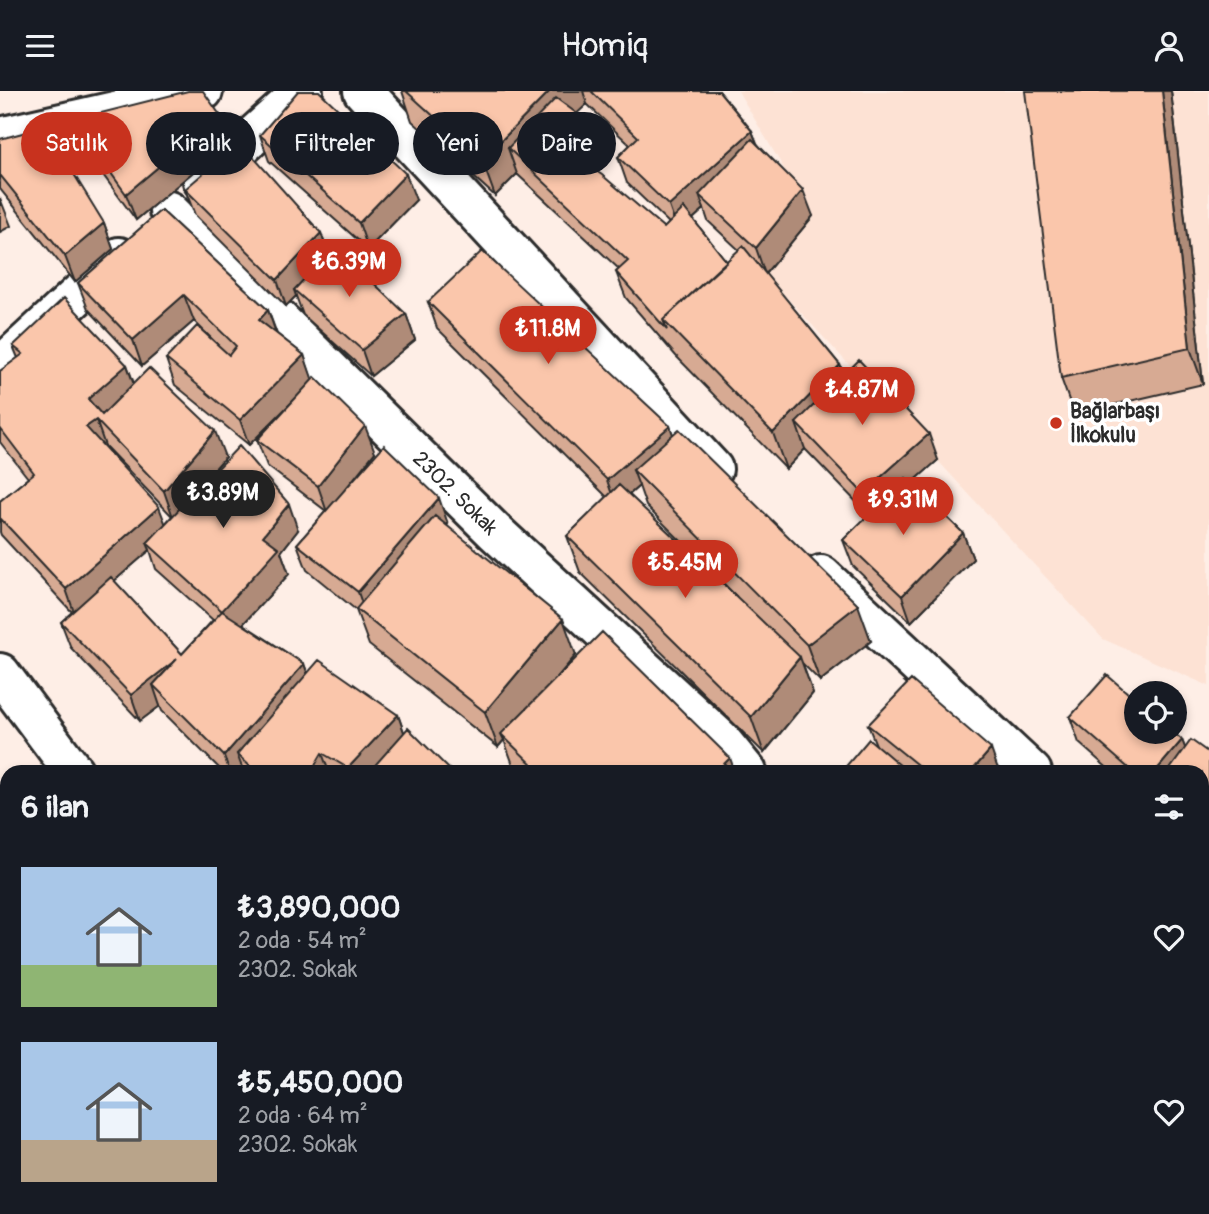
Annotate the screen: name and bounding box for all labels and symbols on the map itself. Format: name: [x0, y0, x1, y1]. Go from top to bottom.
pin: ₺6.39M: [292, 239, 406, 299]
pin: ₺11.8M: [491, 307, 605, 366]
pin: ₺4.87M: [805, 367, 919, 427]
place label: Bağlarbaşı İlkokulu: [1070, 398, 1160, 449]
marker: Bağlarbaşı İlkokulu: [1048, 415, 1064, 431]
street label: 2302. Sokak: [407, 445, 504, 541]
pin: ₺3.89M: [166, 471, 280, 530]
pin: ₺9.31M: [846, 477, 960, 537]
pin: ₺5.45M: [628, 540, 742, 600]

